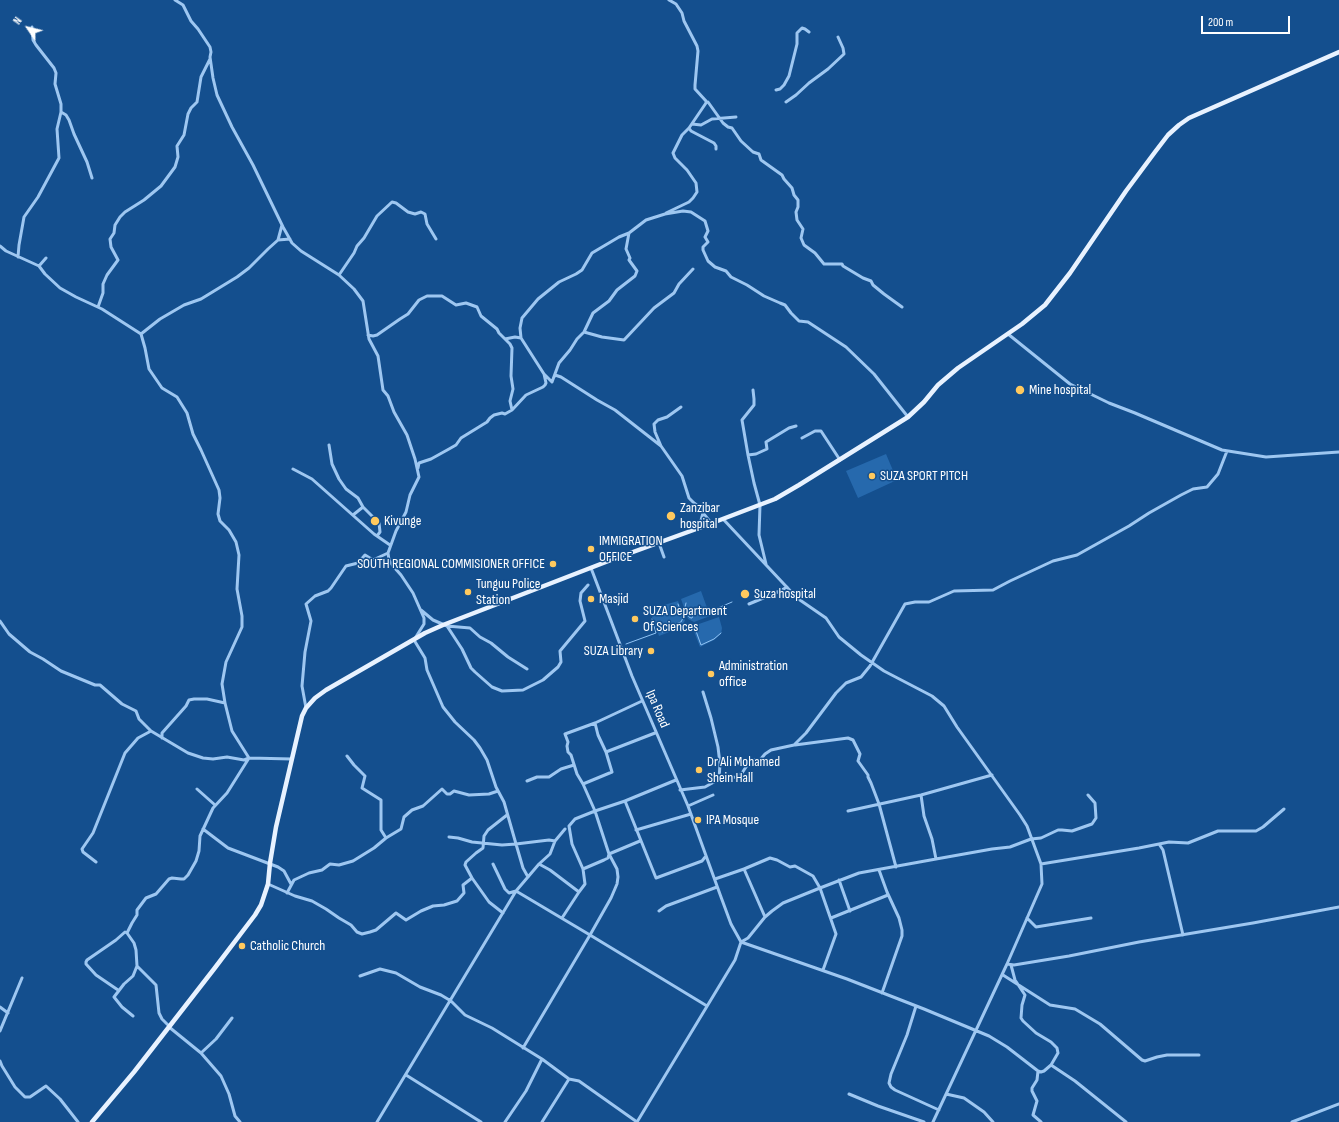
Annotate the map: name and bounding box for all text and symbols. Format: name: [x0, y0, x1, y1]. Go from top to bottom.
north arrow: [8, 8, 48, 48]
scale bar: [1203, 8, 1292, 34]
text: N: [11, 15, 25, 27]
text: 200 m: [1208, 15, 1233, 30]
place label: Mine hospital: [1029, 382, 1091, 398]
marker: Mine hospital: [1014, 384, 1026, 396]
place label: SUZA SPORT PITCH: [880, 468, 968, 484]
marker: SUZA SPORT PITCH: [867, 471, 877, 481]
place label: Zanzibar hospital: [680, 500, 720, 532]
marker: Zanzibar hospital: [665, 510, 677, 522]
place label: Kivunge: [384, 513, 421, 529]
marker: Kivunge: [369, 515, 381, 527]
place label: IMMIGRATION OFFICE: [599, 533, 663, 566]
marker: IMMIGRATION OFFICE: [586, 544, 596, 554]
place label: SOUTH REGIONAL COMMISIONER OFFICE: [357, 556, 545, 572]
marker: SOUTH REGIONAL COMMISIONER OFFICE: [548, 559, 558, 569]
place label: Tunguu Police Station: [476, 576, 540, 608]
place label: Suza hospital: [754, 586, 816, 602]
marker: Tunguu Police Station: [463, 587, 473, 597]
marker: Suza hospital: [739, 588, 751, 600]
place label: Masjid: [599, 591, 629, 607]
marker: Masjid: [586, 594, 596, 604]
place label: SUZA Department Of Sciences: [643, 603, 727, 636]
marker: SUZA Department Of Sciences: [630, 614, 640, 624]
place label: SUZA Library: [584, 643, 643, 659]
marker: SUZA Library: [646, 646, 656, 656]
place label: Administration office: [719, 658, 788, 690]
marker: Administration office: [706, 669, 716, 679]
street label: Ipa Road: [642, 688, 672, 730]
place label: Dr Ali Mohamed Shein Hall: [707, 754, 780, 786]
marker: Dr Ali Mohamed Shein Hall: [694, 765, 704, 775]
place label: IPA Mosque: [706, 812, 759, 828]
marker: IPA Mosque: [693, 815, 703, 825]
place label: Catholic Church: [250, 938, 325, 954]
marker: Catholic Church: [237, 941, 247, 951]

